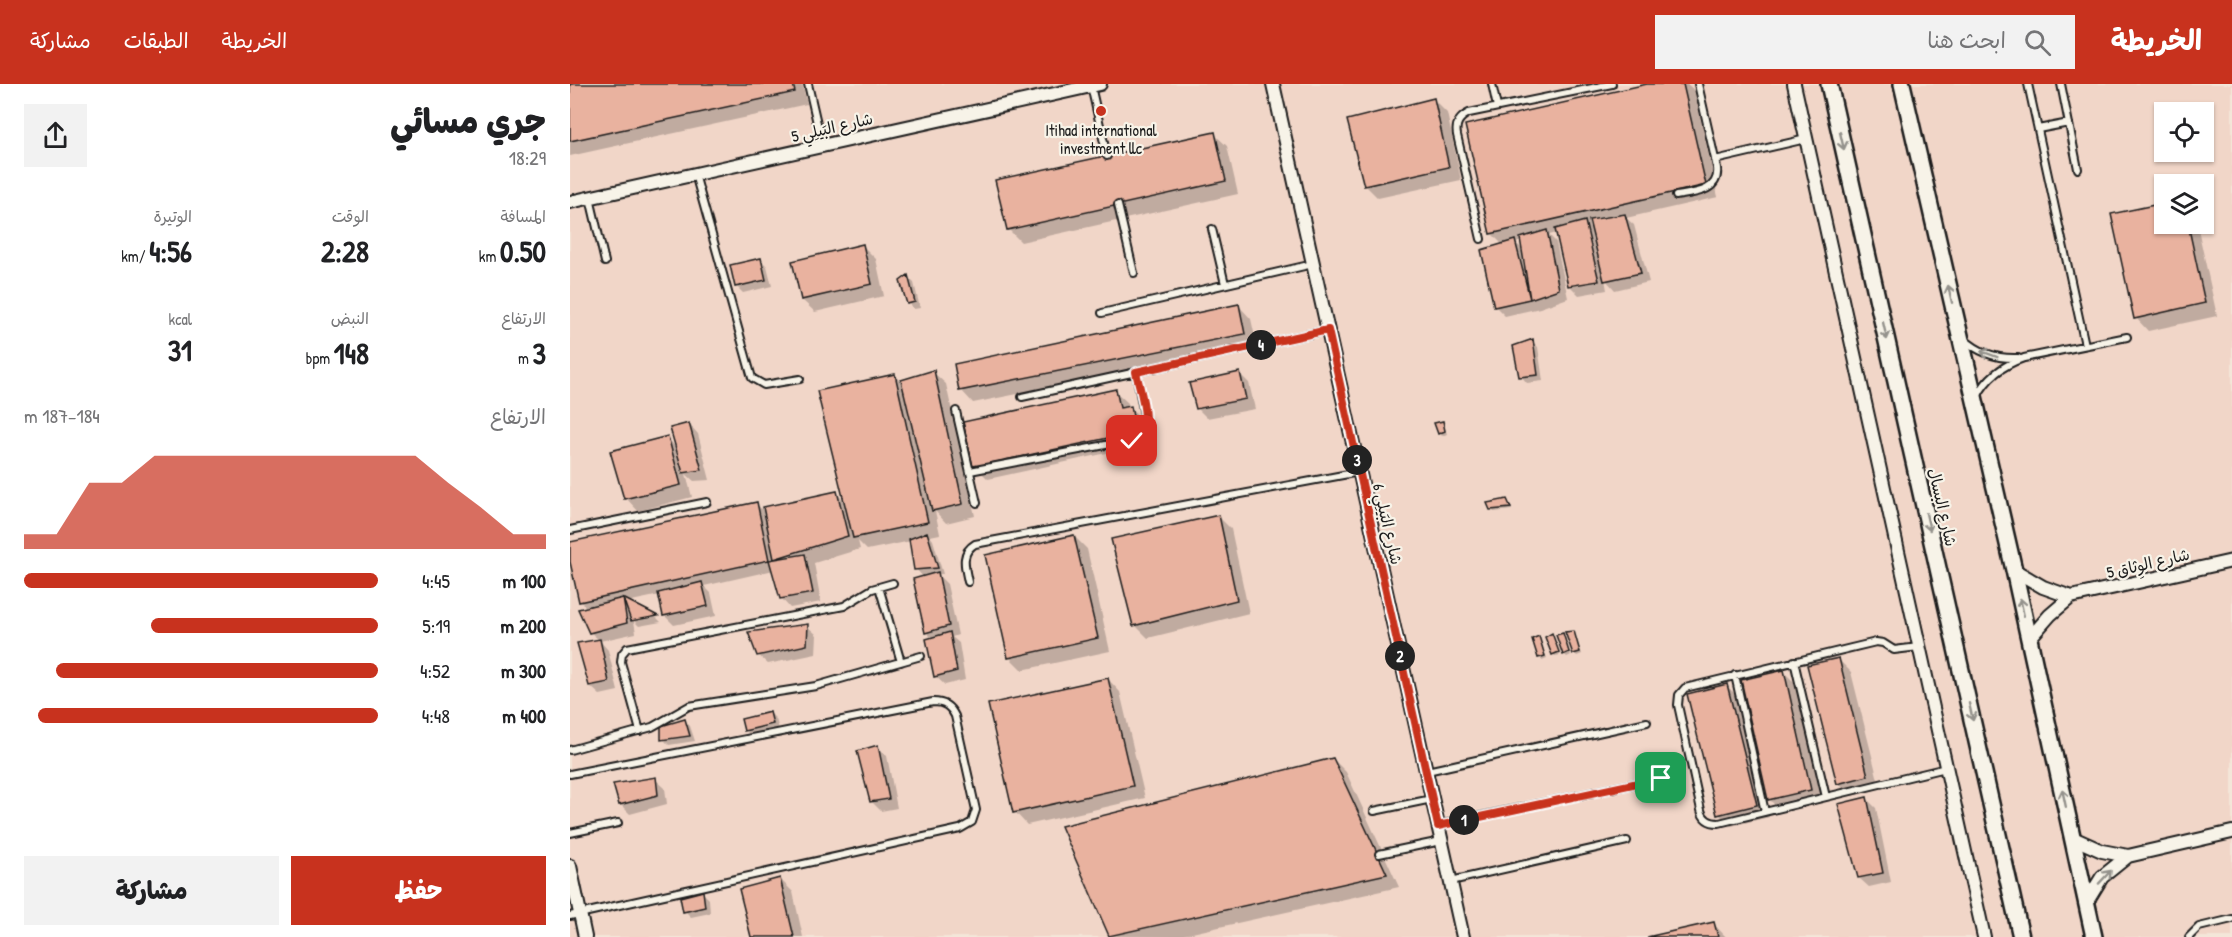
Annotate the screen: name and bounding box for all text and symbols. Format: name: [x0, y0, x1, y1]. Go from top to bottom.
search box: [1655, 15, 2075, 69]
text: الخريطة: [2111, 21, 2202, 59]
text: ابحث هنا: [1927, 25, 2006, 55]
text: مشاركة: [30, 26, 91, 55]
text: الطبقات: [124, 26, 189, 55]
text: الخريطة: [222, 26, 287, 55]
icon: search: [2021, 26, 2054, 59]
text: جري مسائي: [390, 99, 546, 143]
map controls: [2154, 102, 2214, 234]
button: locate: [2154, 102, 2214, 162]
button: share: [24, 104, 87, 167]
marker: Itihad international investment llc: [1094, 104, 1108, 118]
street label: شارع البَيلِي 5: [789, 107, 876, 151]
place label: Itihad international investment llc: [1045, 119, 1157, 159]
one-way arrow: [1837, 131, 1849, 150]
text: 18:29: [509, 144, 546, 171]
button: layers: [2154, 174, 2214, 234]
text: الوتيرة: [153, 205, 192, 227]
text: الوقت: [332, 205, 369, 227]
text: المسافة: [500, 205, 546, 227]
text: 4:56: [149, 231, 192, 271]
text: 2:28: [321, 231, 369, 271]
text: 0.50: [500, 231, 546, 271]
text: /km: [121, 245, 149, 267]
text: km: [479, 245, 500, 267]
one-way arrow: [1944, 285, 1956, 304]
text: النبض: [331, 307, 369, 329]
text: الارتفاع: [501, 307, 546, 329]
text: kcal: [169, 308, 192, 330]
one-way arrow: [1880, 321, 1891, 341]
text: 31: [168, 330, 192, 370]
pin: 4: [1246, 330, 1276, 360]
text: 148: [334, 333, 369, 373]
text: 3: [533, 333, 546, 373]
text: 4: [1258, 334, 1264, 356]
text: bpm: [306, 347, 334, 369]
text: m: [518, 347, 533, 369]
one-way arrow: [1981, 347, 1999, 358]
text: 184–187 m: [24, 402, 100, 429]
text: الارتفاع: [490, 403, 546, 430]
pin: [1106, 415, 1157, 466]
icon: check: [1115, 424, 1148, 457]
pin: 3: [1342, 445, 1372, 475]
text: 3: [1353, 449, 1361, 471]
street label: شارع البسال: [1922, 466, 1963, 549]
street label: شارع البَيلِي 6: [1364, 481, 1408, 568]
one-way arrow: [1922, 512, 1934, 531]
street label: شارع الوِثاق 5: [2104, 543, 2192, 586]
text: 4:45: [422, 567, 450, 594]
text: 100 m: [503, 567, 546, 594]
one-way arrow: [2016, 598, 2028, 617]
text: 5:19: [422, 612, 450, 639]
text: 200 m: [501, 612, 546, 639]
pin: 2: [1385, 641, 1415, 671]
text: 2: [1396, 645, 1404, 667]
text: 4:52: [420, 657, 450, 684]
text: 300 m: [501, 657, 546, 684]
text: 4:48: [422, 702, 450, 729]
text: 400 m: [502, 702, 546, 729]
one-way arrow: [1965, 702, 1977, 721]
pin: [1635, 752, 1686, 803]
icon: arrive: [1644, 761, 1677, 794]
one-way arrow: [2058, 788, 2069, 808]
pin: 1: [1449, 805, 1479, 835]
text: 1: [1461, 809, 1467, 831]
button: مشاركة: [24, 856, 279, 925]
button: حفظ: [291, 856, 546, 925]
one-way arrow: [2098, 870, 2112, 885]

